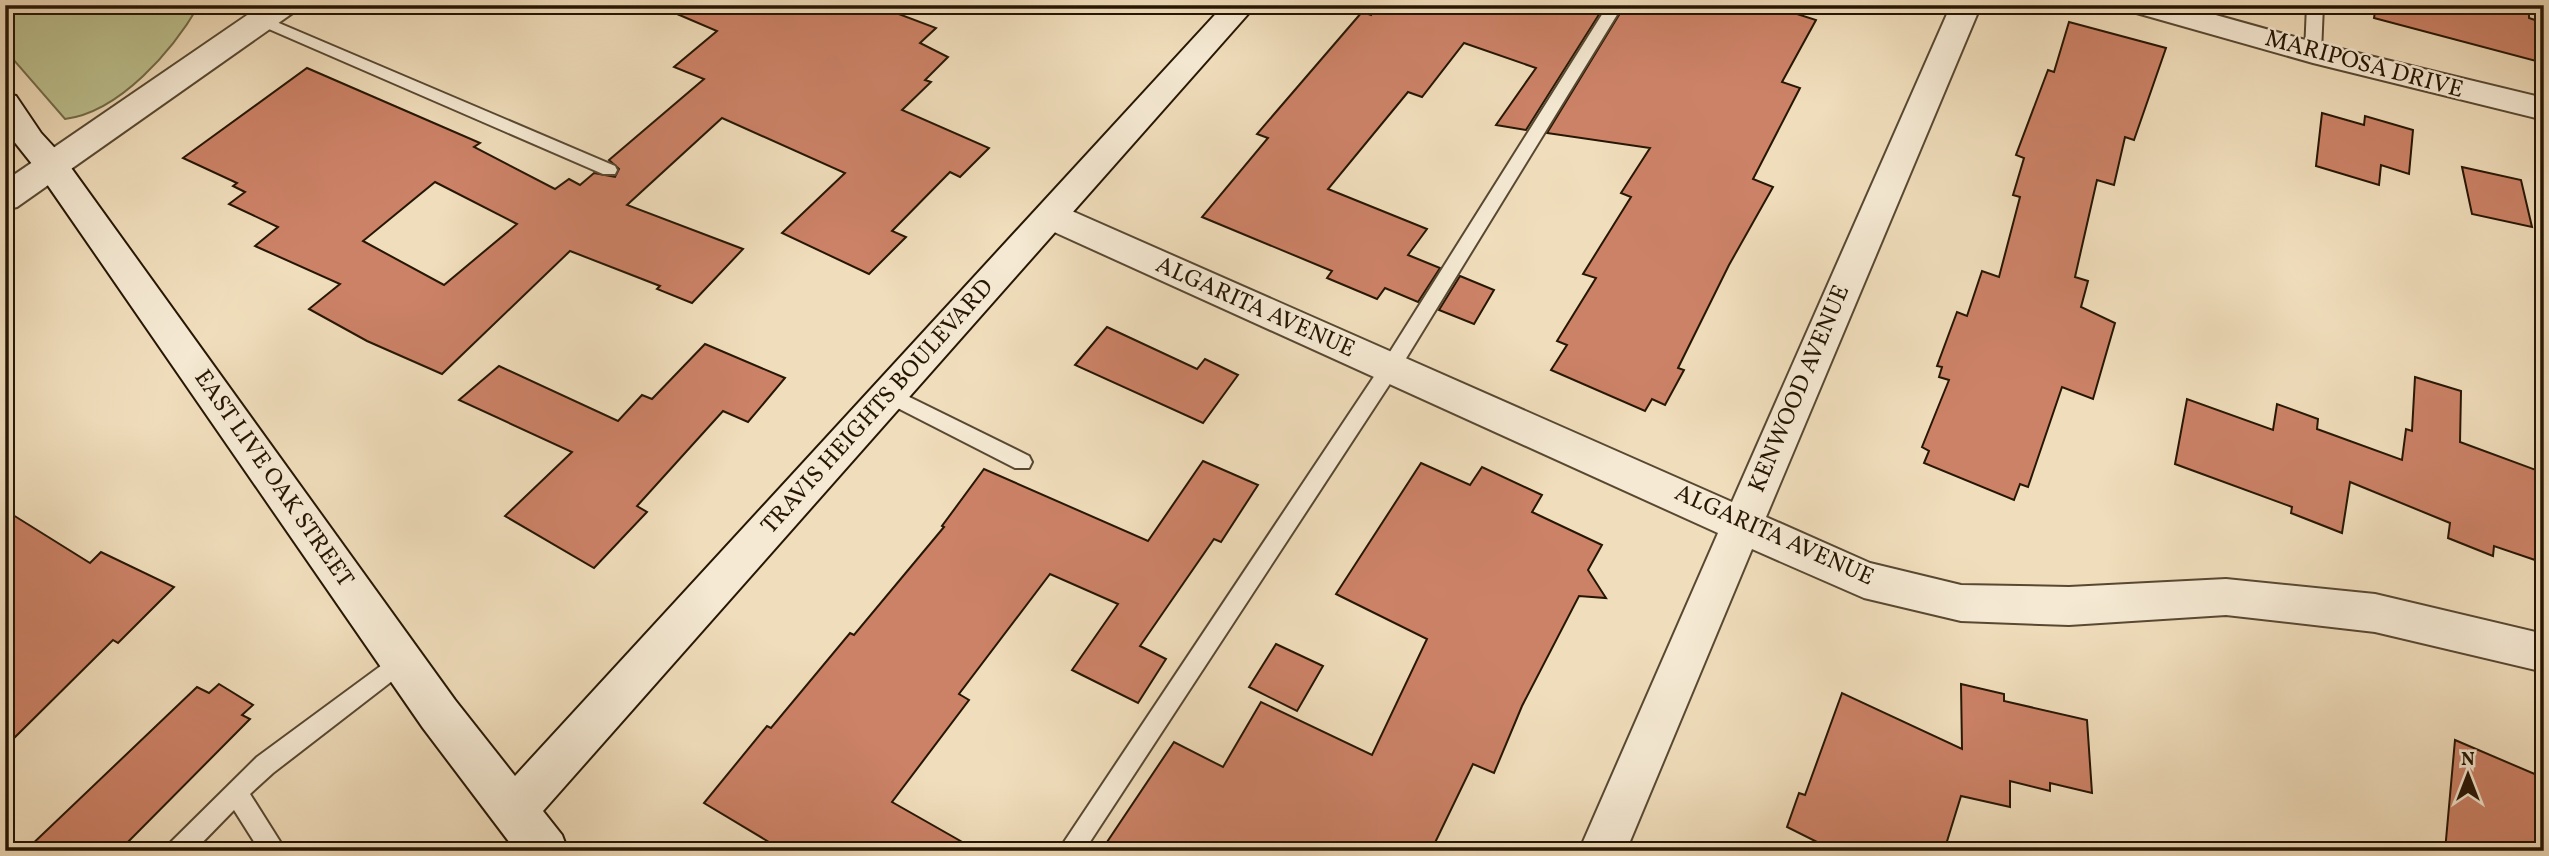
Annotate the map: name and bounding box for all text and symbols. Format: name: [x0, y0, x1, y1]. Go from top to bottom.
street label: MARIPOSA DRIVE: [2261, 22, 2467, 108]
street label: ALGARITA AVENUE: [1150, 249, 1360, 367]
street label: TRAVIS HEIGHTS BOULEVARD: [754, 272, 1002, 542]
street label: KENWOOD AVENUE: [1741, 280, 1859, 498]
street label: EAST LIVE OAK STREET: [185, 363, 361, 595]
street label: ALGARITA AVENUE: [1669, 477, 1879, 595]
north arrow: [2434, 740, 2504, 810]
text: N: [2461, 747, 2475, 773]

